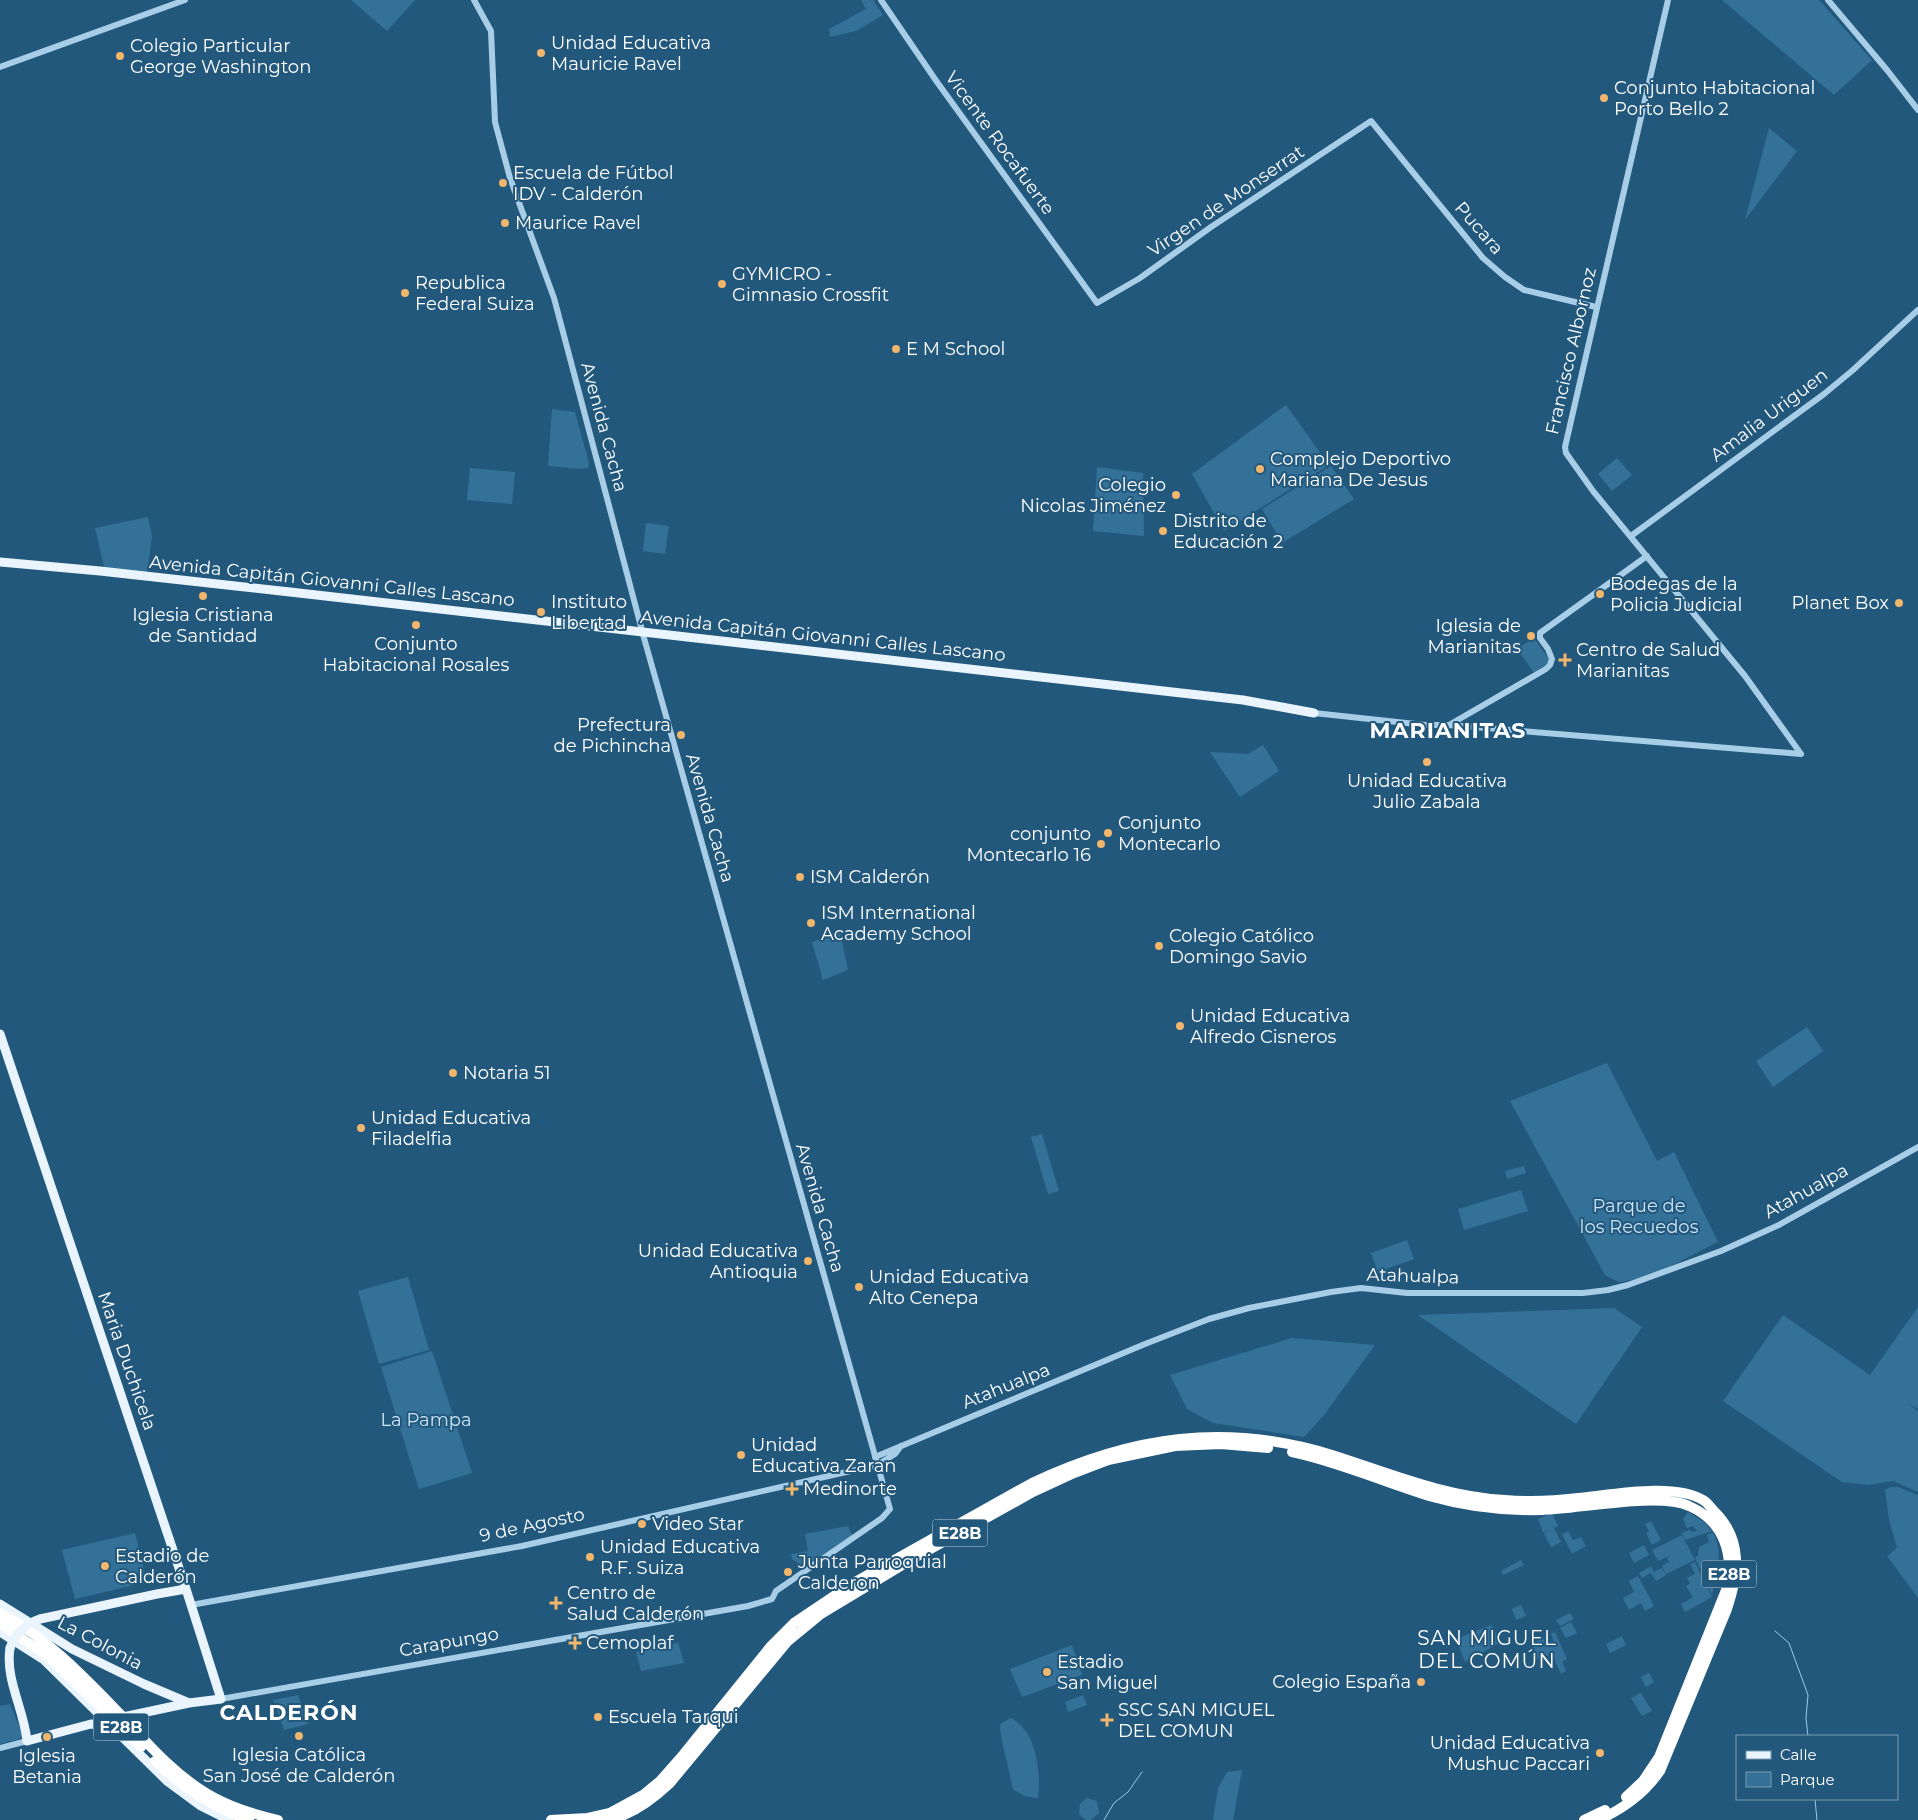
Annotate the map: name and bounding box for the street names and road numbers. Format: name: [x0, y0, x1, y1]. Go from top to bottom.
street label: Vicente Rocafuerte: [941, 67, 1060, 219]
street label: Virgen de Monserrat: [1144, 141, 1308, 261]
street label: Pucara: [1450, 197, 1508, 259]
street label: Francisco Albornoz: [1541, 265, 1601, 437]
street label: Avenida Cacha: [576, 360, 632, 494]
street label: Amalia Uriguen: [1706, 364, 1832, 466]
street label: Avenida Capitán Giovanni Calles Lascano: [148, 551, 516, 611]
street label: Avenida Capitán Giovanni Calles Lascano: [639, 606, 1007, 666]
street label: Avenida Cacha: [681, 751, 739, 885]
street label: Avenida Cacha: [791, 1141, 849, 1275]
street label: Atahualpa: [1760, 1159, 1852, 1223]
street label: Atahualpa: [1366, 1263, 1460, 1289]
street label: Maria Duchicela: [93, 1289, 161, 1433]
street label: Atahualpa: [959, 1358, 1053, 1414]
street label: 9 de Agosto: [477, 1503, 587, 1547]
road number: E28B: [932, 1520, 988, 1546]
road number: E28B: [1702, 1560, 1756, 1588]
street label: La Colonia: [54, 1611, 146, 1675]
street label: Carapungo: [398, 1622, 500, 1662]
road number: E28B: [94, 1714, 148, 1740]

